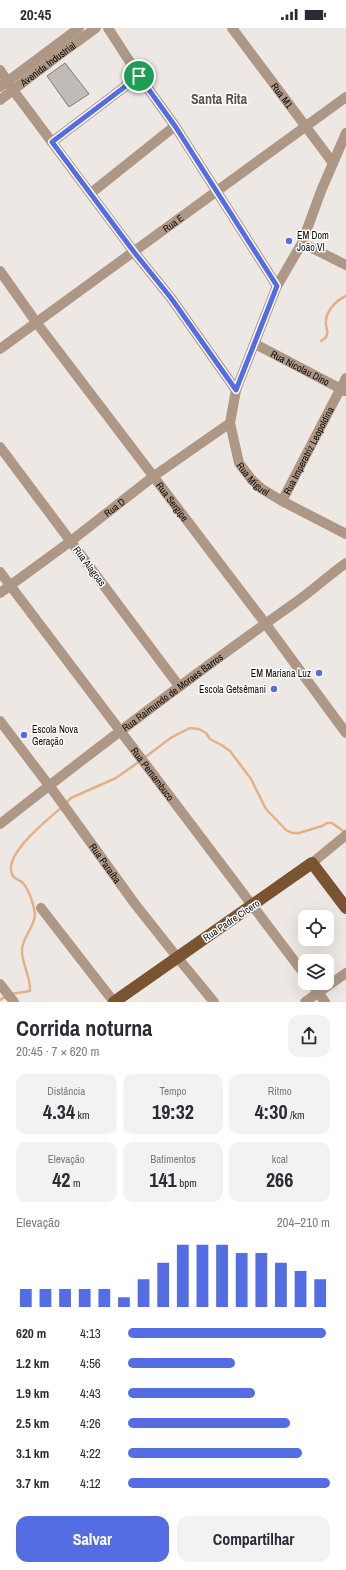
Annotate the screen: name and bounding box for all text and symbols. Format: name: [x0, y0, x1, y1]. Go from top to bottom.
text: 20:45: [20, 4, 51, 25]
street label: Avenida Industrial: [17, 39, 78, 90]
pin: [122, 59, 156, 93]
icon: arrive: [128, 65, 150, 87]
street label: Rua M1: [268, 80, 296, 111]
district label: Santa Rita: [191, 90, 248, 108]
street label: Rua E: [160, 211, 186, 235]
place label: EM Dom João VI: [297, 229, 329, 254]
marker: EM Dom João VI: [284, 236, 294, 246]
street label: Rua Nicolau Dino: [268, 347, 332, 389]
street label: Rua Imperatriz Leopoldina: [281, 404, 337, 497]
street label: Rua Miguel: [234, 460, 272, 499]
street label: Rua Sergipe: [153, 480, 192, 524]
street label: Rua D: [101, 495, 128, 520]
street label: Rua Alagoas: [70, 544, 109, 589]
street label: Rua Raimundo de Moraes Barros: [120, 651, 226, 734]
place label: EM Mariana Luz: [251, 667, 311, 680]
marker: EM Mariana Luz: [314, 668, 324, 678]
place label: Escola Getsêmani: [199, 683, 266, 696]
marker: Escola Getsêmani: [269, 684, 279, 694]
place label: Escola Nova Geração: [32, 723, 78, 748]
marker: Escola Nova Geração: [19, 730, 29, 740]
street label: Rua Pernambuco: [128, 745, 177, 804]
street label: Rua Paraíba: [86, 841, 124, 886]
street label: Rua Padre Cicero: [200, 896, 262, 944]
map controls: [298, 910, 334, 990]
button: locate: [298, 910, 334, 946]
button: layers: [298, 954, 334, 990]
text: Corrida noturna: [16, 1013, 152, 1043]
button: share: [288, 1015, 330, 1057]
text: 20:45 · 7 × 620 m: [16, 1043, 99, 1060]
text: Distância: [47, 1084, 85, 1098]
text: Tempo: [159, 1084, 187, 1098]
text: Ritmo: [268, 1084, 292, 1098]
text: 4.34: [43, 1098, 75, 1125]
text: 19:32: [152, 1098, 194, 1125]
text: 4:30: [255, 1098, 288, 1125]
text: km: [75, 1108, 90, 1122]
text: /km: [288, 1108, 305, 1122]
text: Elevação: [48, 1152, 85, 1166]
text: Batimentos: [150, 1152, 196, 1166]
text: kcal: [272, 1152, 288, 1166]
text: 42: [52, 1166, 70, 1193]
text: 141: [149, 1166, 177, 1193]
text: 266: [266, 1166, 293, 1193]
text: m: [70, 1176, 80, 1190]
text: bpm: [177, 1176, 197, 1190]
text: Elevação: [16, 1214, 60, 1231]
text: 204–210 m: [277, 1214, 330, 1231]
text: 620 m: [16, 1325, 46, 1342]
text: 4:13: [80, 1325, 101, 1342]
text: 1.2 km: [16, 1355, 49, 1372]
text: 4:56: [80, 1355, 101, 1372]
text: 1.9 km: [16, 1385, 49, 1402]
text: 4:43: [80, 1385, 101, 1402]
text: 2.5 km: [16, 1415, 49, 1432]
text: 4:26: [80, 1415, 101, 1432]
text: 3.1 km: [16, 1445, 49, 1462]
text: 4:22: [80, 1445, 101, 1462]
text: 3.7 km: [16, 1475, 49, 1492]
text: 4:12: [80, 1475, 101, 1492]
button: Salvar: [16, 1516, 169, 1562]
button: Compartilhar: [177, 1516, 330, 1562]

